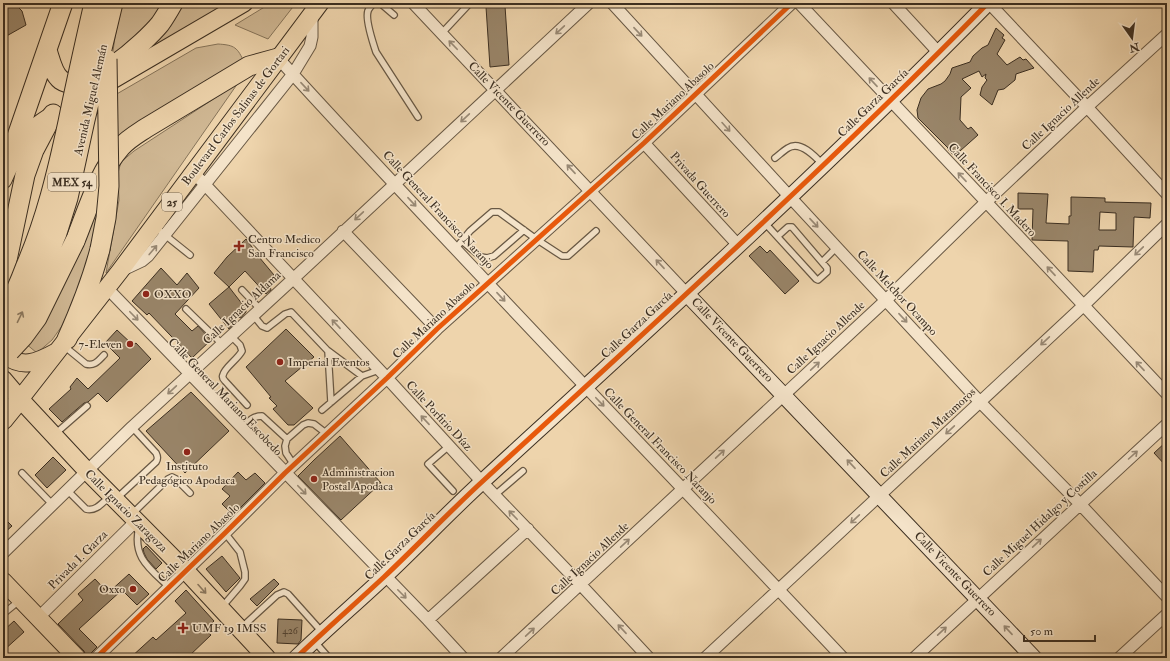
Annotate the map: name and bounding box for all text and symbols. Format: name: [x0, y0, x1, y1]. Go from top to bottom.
north arrow: [1112, 18, 1152, 58]
one-way arrow: [555, 25, 565, 34]
one-way arrow: [633, 27, 642, 37]
text: N: [1127, 39, 1142, 55]
one-way arrow: [448, 40, 457, 50]
street label: Avenida Miguel Alemán: [71, 43, 111, 158]
street label: Boulevard Carlos Salinas de Gortari: [179, 44, 293, 188]
street label: Calle Vicente Guerrero: [465, 59, 553, 150]
street label: Calle Mariano Abasolo: [628, 59, 718, 143]
street label: Calle Garza García: [835, 65, 912, 141]
street label: Calle Ignacio Allende: [1019, 74, 1103, 154]
one-way arrow: [868, 77, 878, 87]
one-way arrow: [300, 82, 309, 92]
one-way arrow: [460, 113, 470, 123]
one-way arrow: [721, 122, 730, 132]
street label: Calle Francisco I. Madero: [945, 140, 1039, 240]
street label: Calle General Francisco Naranjo: [379, 148, 497, 272]
street label: Privada Guerrero: [667, 149, 734, 221]
one-way arrow: [566, 164, 576, 174]
one-way arrow: [957, 172, 967, 182]
road number: MEX 54: [48, 173, 96, 191]
road number: 25: [162, 193, 182, 211]
one-way arrow: [408, 197, 417, 207]
one-way arrow: [355, 211, 365, 220]
one-way arrow: [809, 218, 819, 228]
place label: Centro Medico San Francisco: [248, 232, 321, 261]
marker: Centro Medico San Francisco: [233, 240, 245, 252]
one-way arrow: [148, 245, 157, 256]
one-way arrow: [1134, 246, 1144, 256]
street label: Calle Melchor Ocampo: [854, 247, 941, 339]
one-way arrow: [655, 259, 665, 269]
street label: Calle Ignacio Aldama: [200, 267, 285, 348]
one-way arrow: [1047, 267, 1056, 277]
street label: Calle Mariano Abasolo: [389, 278, 479, 362]
place label: OXXO: [154, 287, 192, 302]
street label: Calle Garza García: [598, 287, 677, 362]
marker: OXXO: [141, 289, 151, 299]
one-way arrow: [497, 292, 506, 302]
street label: Calle Vicente Guerrero: [688, 295, 776, 386]
street label: Calle Ignacio Allende: [784, 298, 868, 378]
one-way arrow: [17, 311, 24, 323]
one-way arrow: [129, 311, 138, 321]
one-way arrow: [898, 313, 907, 323]
one-way arrow: [332, 320, 341, 330]
street label: Calle General Mariano Escobedo: [165, 335, 285, 459]
one-way arrow: [1040, 336, 1050, 346]
place label: 7-Eleven: [78, 337, 122, 352]
marker: 7-Eleven: [125, 339, 135, 349]
place label: Imperial Eventos: [288, 355, 370, 370]
marker: Imperial Eventos: [275, 357, 285, 367]
one-way arrow: [810, 361, 820, 370]
one-way arrow: [1135, 361, 1145, 371]
street label: Calle Porfirio Díaz: [403, 378, 475, 454]
street label: Calle General Francisco Naranjo: [600, 385, 720, 508]
street label: Calle Mariano Matamoros: [877, 385, 979, 481]
one-way arrow: [167, 386, 177, 395]
one-way arrow: [596, 397, 605, 407]
one-way arrow: [421, 415, 430, 425]
one-way arrow: [945, 425, 955, 435]
marker: Instituto Pedagógico Apodaca: [182, 447, 192, 457]
one-way arrow: [715, 450, 725, 459]
one-way arrow: [1128, 450, 1138, 459]
place label: Instituto Pedagógico Apodaca: [139, 459, 236, 488]
one-way arrow: [846, 459, 855, 469]
place label: Administracion Postal Apodaca: [321, 465, 395, 494]
street label: Calle Miguel Hidalgo y Costilla: [980, 465, 1101, 580]
street label: Calle Ignacio Zaragoza: [81, 466, 171, 556]
marker: Administracion Postal Apodaca: [309, 474, 319, 484]
one-way arrow: [297, 485, 306, 495]
street label: Calle Mariano Abasolo: [155, 500, 243, 586]
street label: Calle Garza García: [362, 508, 439, 584]
one-way arrow: [509, 510, 518, 520]
one-way arrow: [850, 514, 860, 524]
street label: Calle Ignacio Allende: [548, 519, 632, 599]
street label: Privada I. Garza: [45, 526, 112, 593]
street label: Calle Vicente Guerrero: [911, 529, 999, 620]
one-way arrow: [620, 538, 630, 548]
one-way arrow: [1032, 539, 1042, 548]
place label: Oxxo: [99, 582, 125, 597]
one-way arrow: [197, 583, 206, 593]
marker: Oxxo: [128, 584, 138, 594]
one-way arrow: [397, 589, 406, 599]
scale bar: [1024, 617, 1095, 643]
place label: UMF 19 IMSS: [192, 621, 266, 636]
marker: UMF 19 IMSS: [177, 622, 189, 634]
text: 50 m: [1030, 624, 1054, 639]
house number: 426: [282, 625, 299, 637]
one-way arrow: [618, 625, 627, 635]
one-way arrow: [1004, 625, 1013, 635]
one-way arrow: [525, 627, 535, 636]
one-way arrow: [937, 627, 947, 636]

